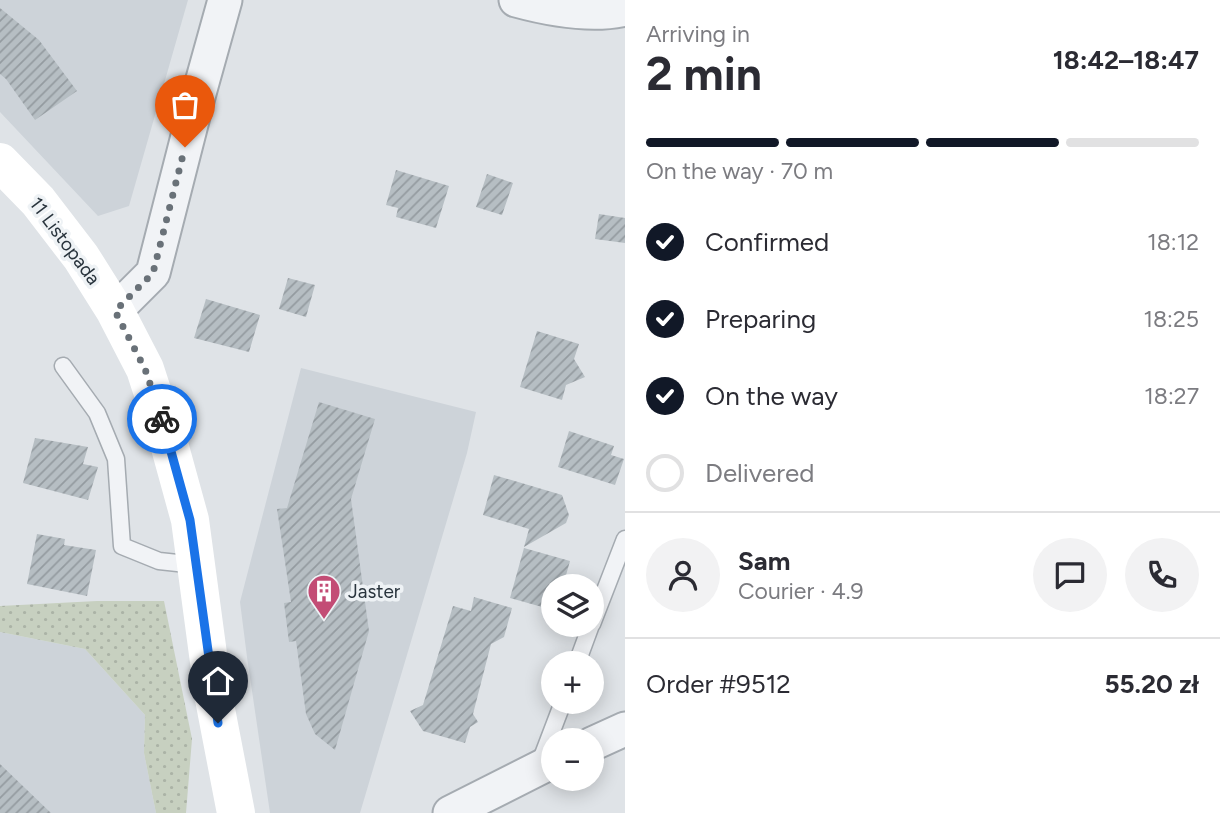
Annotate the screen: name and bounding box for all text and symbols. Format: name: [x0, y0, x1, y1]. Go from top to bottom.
text: Arriving in: [646, 20, 750, 48]
text: 18:42–18:47: [1053, 44, 1199, 76]
text: 2 min: [646, 46, 762, 102]
pin: [155, 75, 215, 147]
icon: bag: [166, 86, 204, 124]
text: On the way · 70 m: [646, 157, 833, 185]
street label: 11 Listopada: [25, 193, 105, 289]
icon: check: [646, 223, 684, 261]
text: Confirmed: [705, 226, 829, 258]
text: 18:12: [1147, 228, 1199, 256]
icon: check: [646, 300, 684, 338]
text: Preparing: [705, 303, 816, 335]
text: 18:25: [1143, 305, 1199, 333]
icon: check: [646, 377, 684, 415]
text: On the way: [705, 380, 838, 412]
text: 18:27: [1144, 382, 1199, 410]
courier: [127, 384, 197, 454]
icon: bike: [143, 400, 181, 438]
text: Delivered: [705, 457, 814, 489]
button: person: [646, 538, 720, 612]
button: chat: [1033, 538, 1107, 612]
button: phone: [1125, 538, 1199, 612]
text: Sam: [738, 545, 790, 577]
building icon: Jaster: [305, 572, 343, 621]
map controls: [541, 574, 604, 791]
button: layers: [541, 574, 604, 637]
text: Courier · 4.9: [738, 577, 864, 605]
place label: Jaster: [348, 580, 401, 603]
pin: [188, 651, 248, 723]
button: +: [541, 651, 604, 714]
icon: home: [199, 662, 237, 700]
text: Order #9512: [646, 668, 791, 700]
text: 55.20 zł: [1104, 668, 1199, 700]
button: −: [541, 728, 604, 791]

